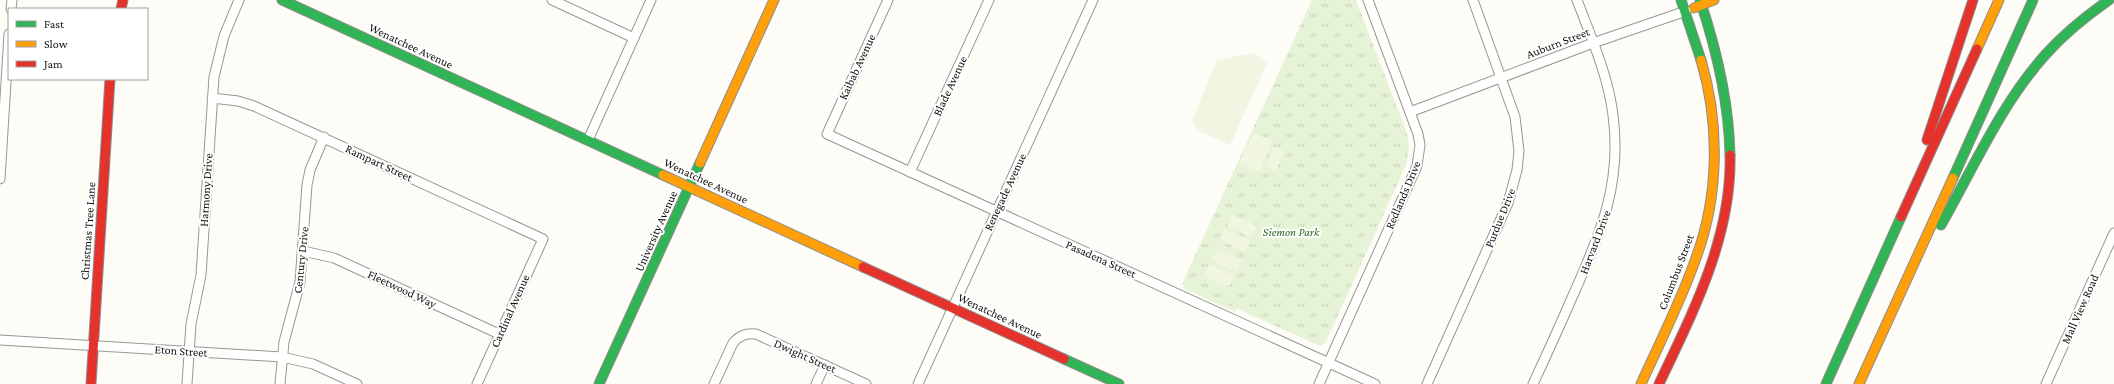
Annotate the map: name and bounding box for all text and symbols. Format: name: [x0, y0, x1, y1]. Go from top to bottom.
legend: [8, 8, 148, 80]
text: Fast: [44, 17, 65, 31]
street label: Wenatchee Avenue: [367, 20, 455, 72]
street label: Auburn Street: [1524, 24, 1593, 61]
street label: Kaibab Avenue: [836, 32, 878, 102]
text: Slow: [44, 37, 68, 51]
street label: Blade Avenue: [930, 54, 970, 118]
text: Jam: [43, 57, 63, 71]
street label: Rampart Street: [343, 141, 416, 185]
street label: Renegade Avenue: [981, 151, 1029, 233]
street label: Harmony Drive: [196, 153, 216, 227]
street label: Wenatchee Avenue: [662, 155, 750, 207]
street label: Redlands Drive: [1382, 159, 1424, 231]
street label: Christmas Tree Lane: [78, 181, 98, 281]
street label: Purdue Drive: [1482, 186, 1518, 250]
street label: University Avenue: [632, 188, 680, 274]
street label: Harvard Drive: [1576, 208, 1614, 276]
park label: Siemon Park: [1263, 225, 1320, 239]
street label: Century Drive: [291, 226, 311, 294]
street label: Columbus Street: [1655, 231, 1697, 312]
street label: Pasadena Street: [1064, 237, 1139, 281]
street label: Fleetwood Way: [365, 267, 439, 311]
street label: Mall View Road: [2058, 271, 2102, 346]
street label: Cardinal Avenue: [488, 272, 532, 350]
street label: Wenatchee Avenue: [956, 290, 1044, 342]
street label: Dwight Street: [772, 336, 839, 376]
street label: Eton Street: [154, 342, 209, 360]

